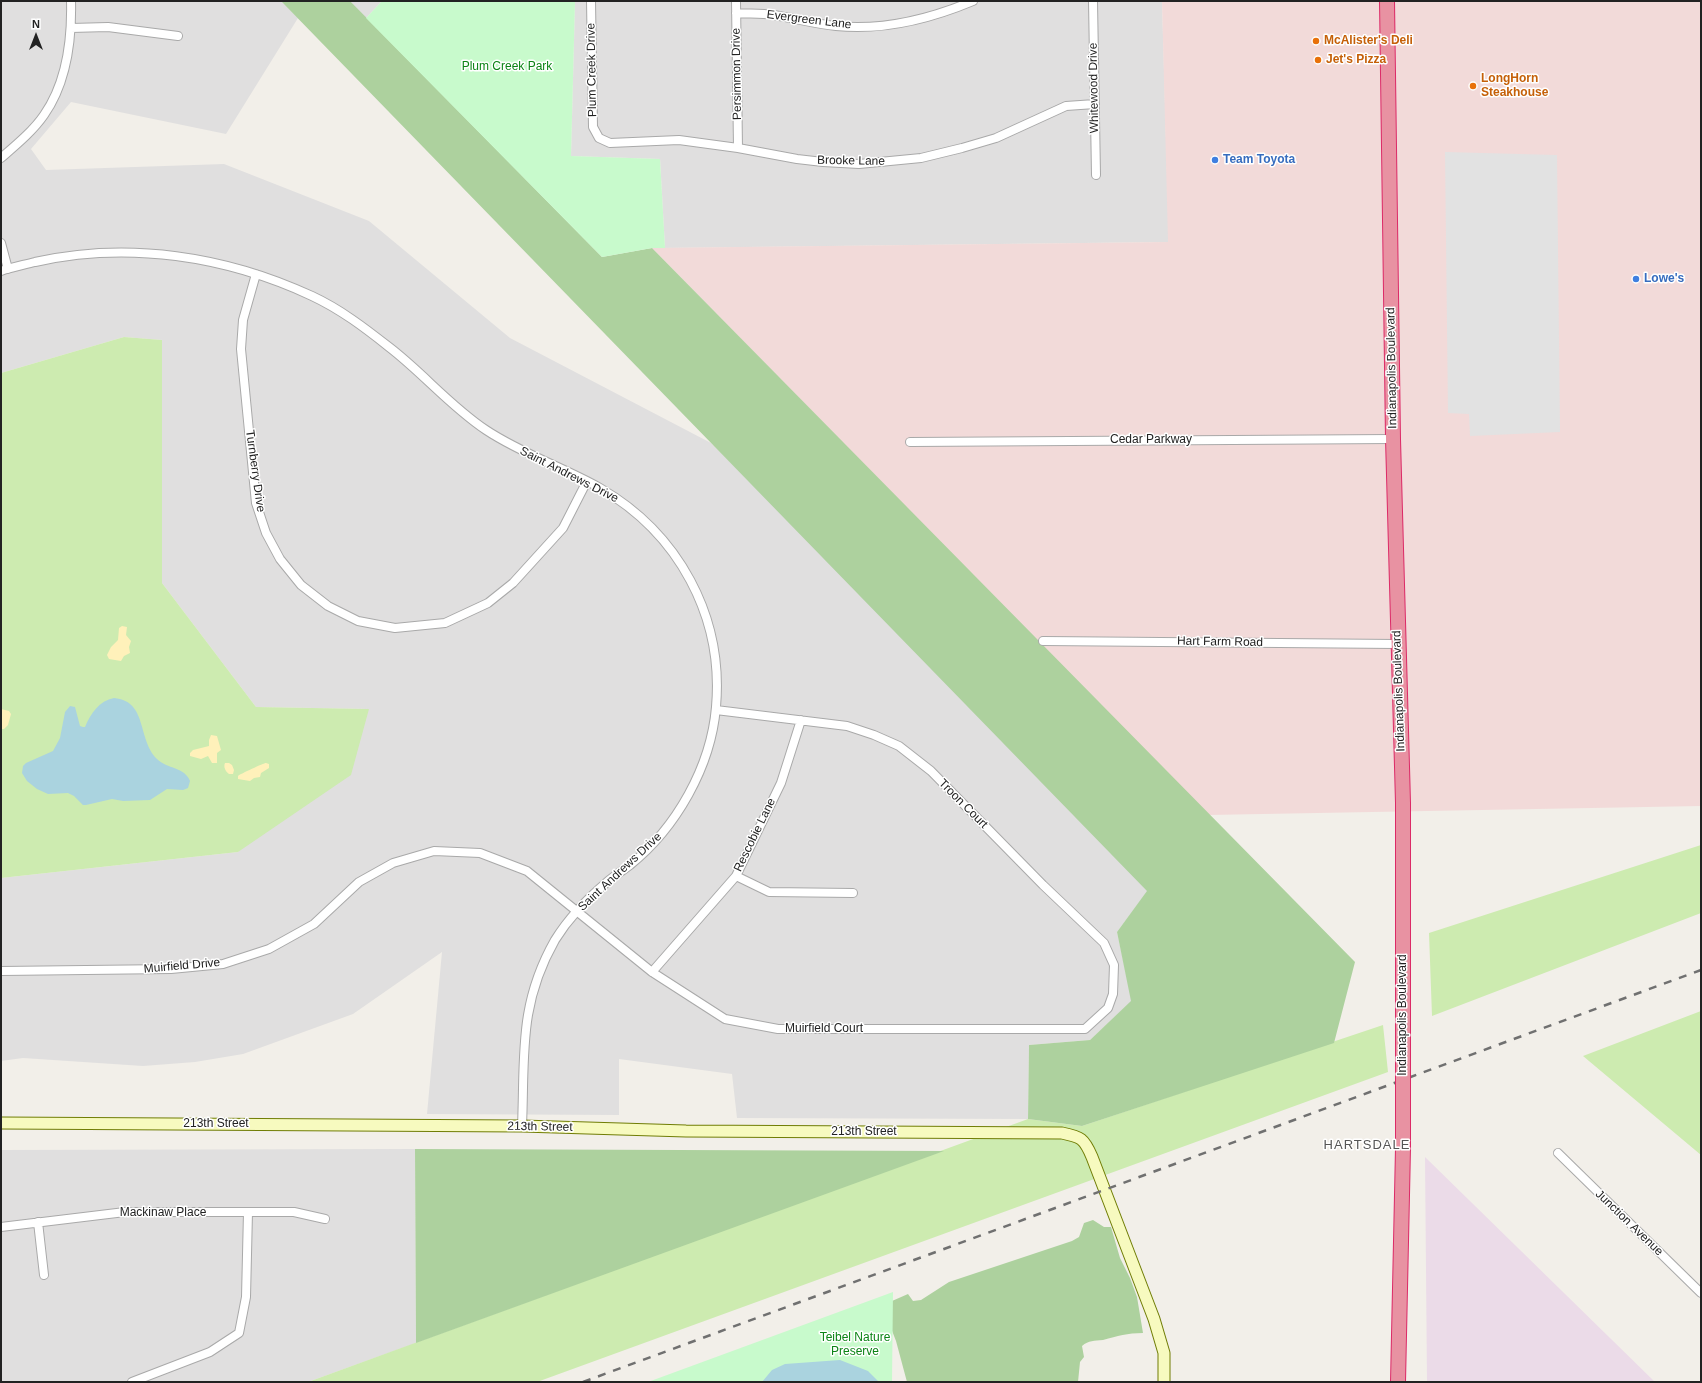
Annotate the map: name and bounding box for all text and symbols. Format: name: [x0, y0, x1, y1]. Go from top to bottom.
street label: Evergreen Lane: [766, 8, 852, 32]
north arrow: [16, 16, 56, 56]
text: N: [32, 18, 40, 30]
street label: Plum Creek Drive: [584, 23, 600, 117]
street label: Persimmon Drive: [729, 28, 745, 120]
place label: McAlister's Deli: [1324, 34, 1413, 48]
marker: McAlister's Deli: [1311, 36, 1321, 46]
street label: Whitewood Drive: [1086, 43, 1102, 133]
place label: Jet's Pizza: [1326, 53, 1386, 67]
marker: Jet's Pizza: [1313, 55, 1323, 65]
park label: Plum Creek Park: [462, 60, 552, 74]
place label: LongHorn Steakhouse: [1481, 72, 1548, 100]
marker: LongHorn Steakhouse: [1468, 81, 1478, 91]
street label: Brooke Lane: [817, 153, 885, 169]
place label: Team Toyota: [1223, 153, 1295, 167]
marker: Team Toyota: [1210, 155, 1220, 165]
place label: Lowe's: [1644, 272, 1684, 286]
marker: Lowe's: [1631, 274, 1641, 284]
street label: Indianapolis Boulevard: [1384, 307, 1400, 429]
street label: Turnberry Drive: [242, 429, 268, 513]
street label: Cedar Parkway: [1110, 433, 1192, 447]
street label: Saint Andrews Drive: [517, 444, 621, 506]
street label: Indianapolis Boulevard: [1390, 630, 1408, 752]
street label: Hart Farm Road: [1177, 634, 1263, 650]
street label: Troon Court: [935, 776, 991, 832]
street label: Rescobie Lane: [731, 796, 779, 874]
street label: Saint Andrews Drive: [575, 830, 665, 914]
street label: Indianapolis Boulevard: [1396, 954, 1410, 1076]
street label: Muirfield Drive: [143, 955, 221, 977]
street label: Muirfield Court: [785, 1022, 863, 1036]
street label: 213th Street: [183, 1117, 249, 1131]
street label: 213th Street: [507, 1119, 573, 1135]
street label: 213th Street: [831, 1125, 897, 1139]
district label: HARTSDALE: [1324, 1137, 1410, 1153]
street label: Junction Avenue: [1592, 1187, 1666, 1259]
street label: Mackinaw Place: [120, 1206, 206, 1220]
park label: Teibel Nature Preserve: [820, 1331, 890, 1359]

